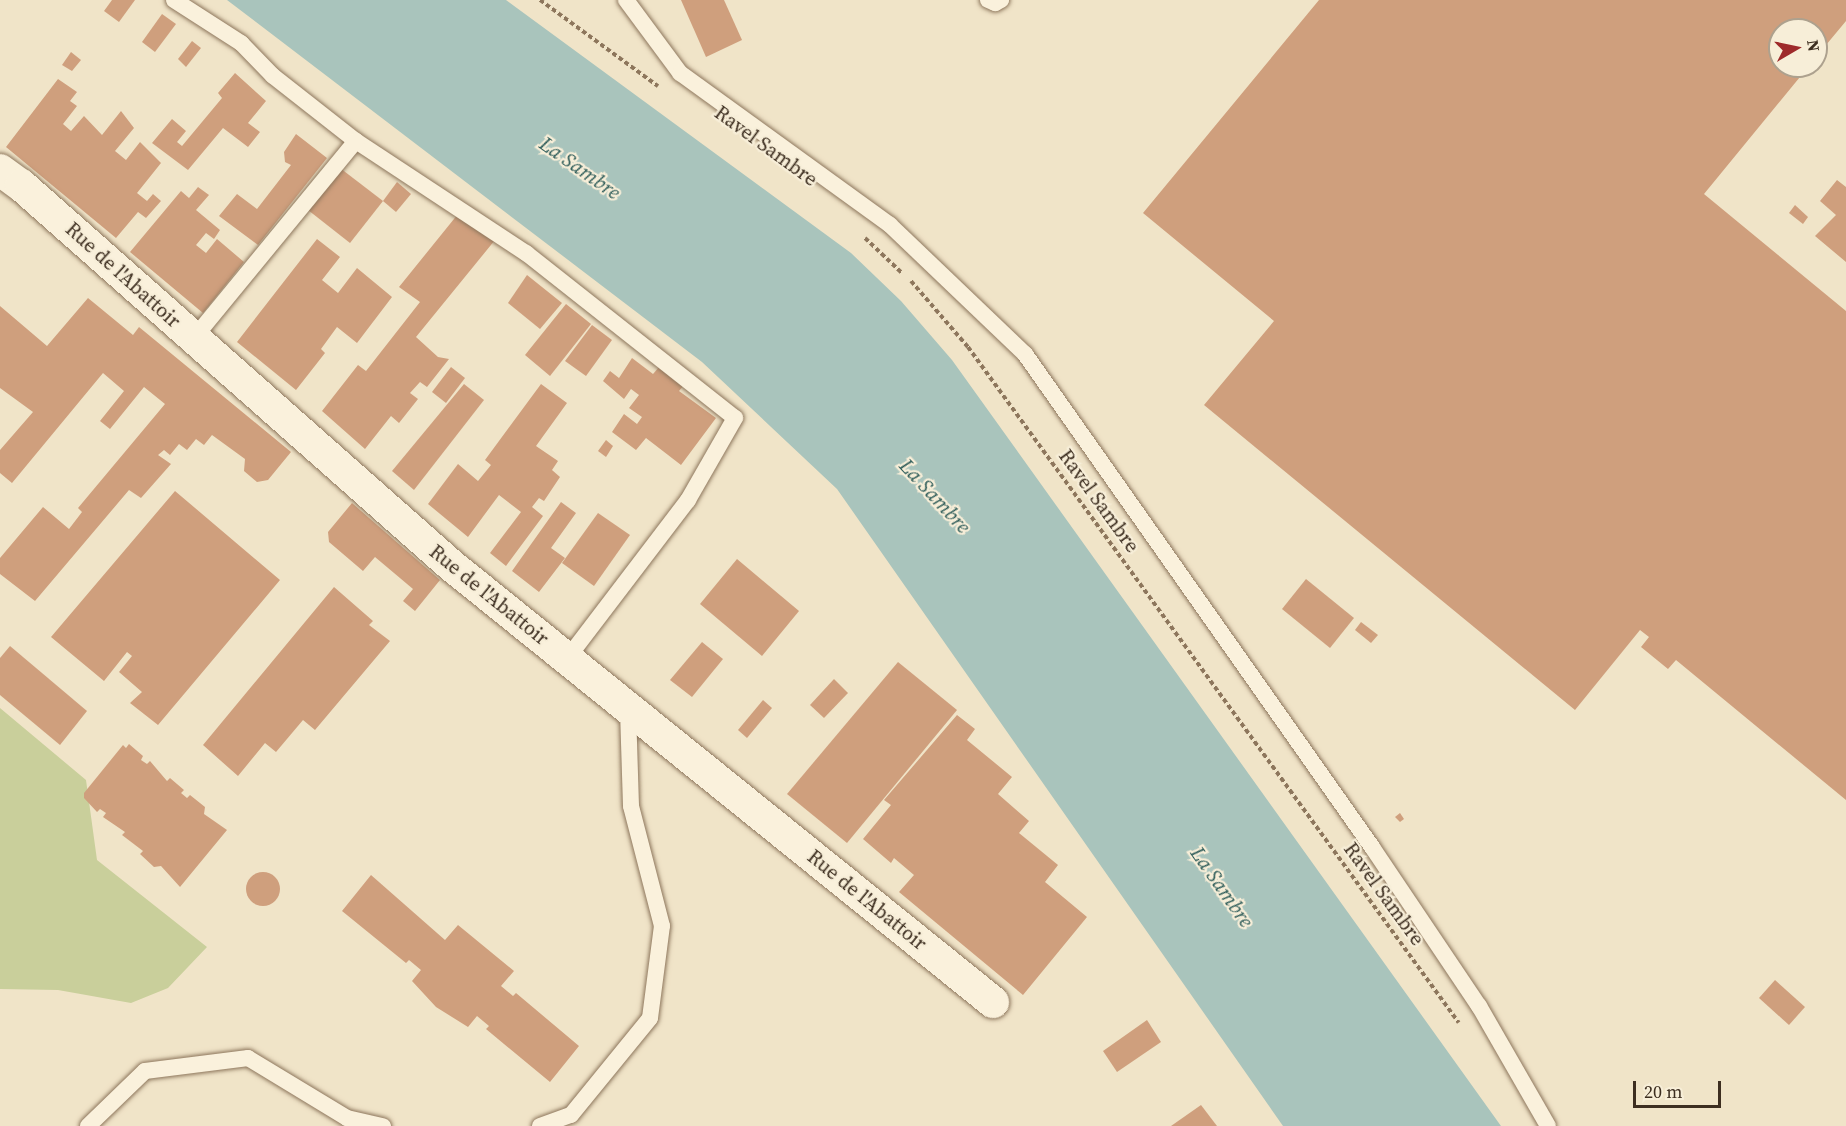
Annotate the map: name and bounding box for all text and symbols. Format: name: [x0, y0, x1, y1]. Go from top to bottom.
north arrow: [1768, 18, 1828, 78]
text: N: [1802, 38, 1826, 53]
street label: Ravel Sambre: [710, 101, 822, 191]
water label: La Sambre: [535, 131, 625, 205]
street label: Rue de l'Abattoir: [61, 217, 185, 333]
street label: Ravel Sambre: [1054, 445, 1144, 557]
water label: La Sambre: [894, 453, 976, 539]
street label: Rue de l'Abattoir: [425, 540, 553, 650]
street label: Ravel Sambre: [1339, 838, 1429, 950]
water label: La Sambre: [1185, 842, 1259, 932]
street label: Rue de l'Abattoir: [803, 845, 931, 955]
scale bar: [1636, 1069, 1724, 1107]
text: 20 m: [1644, 1079, 1682, 1104]

